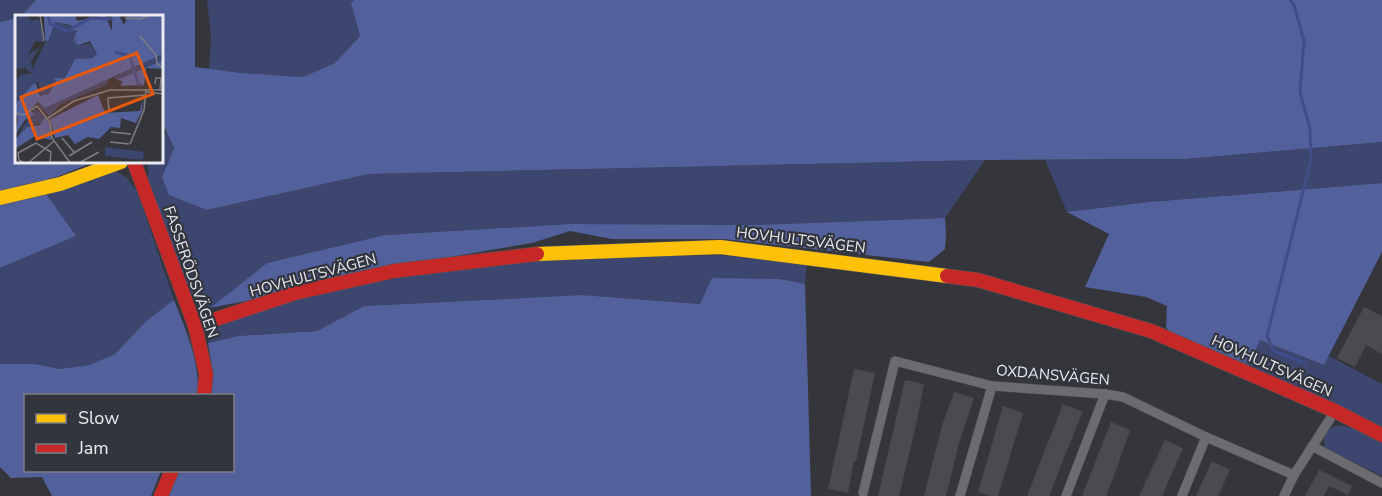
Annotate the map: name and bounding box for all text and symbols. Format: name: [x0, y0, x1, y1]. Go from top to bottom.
inset map: [15, 15, 164, 164]
street label: FASSERÖDSVÄGEN: [159, 203, 223, 341]
street label: HOVHULTSVÄGEN: [735, 222, 867, 258]
street label: HOVHULTSVÄGEN: [247, 248, 379, 302]
street label: HOVHULTSVÄGEN: [1208, 330, 1336, 402]
street label: OXDANSVÄGEN: [995, 360, 1111, 390]
legend: [24, 394, 234, 472]
text: Slow: [78, 406, 119, 430]
text: Jam: [77, 436, 109, 460]

